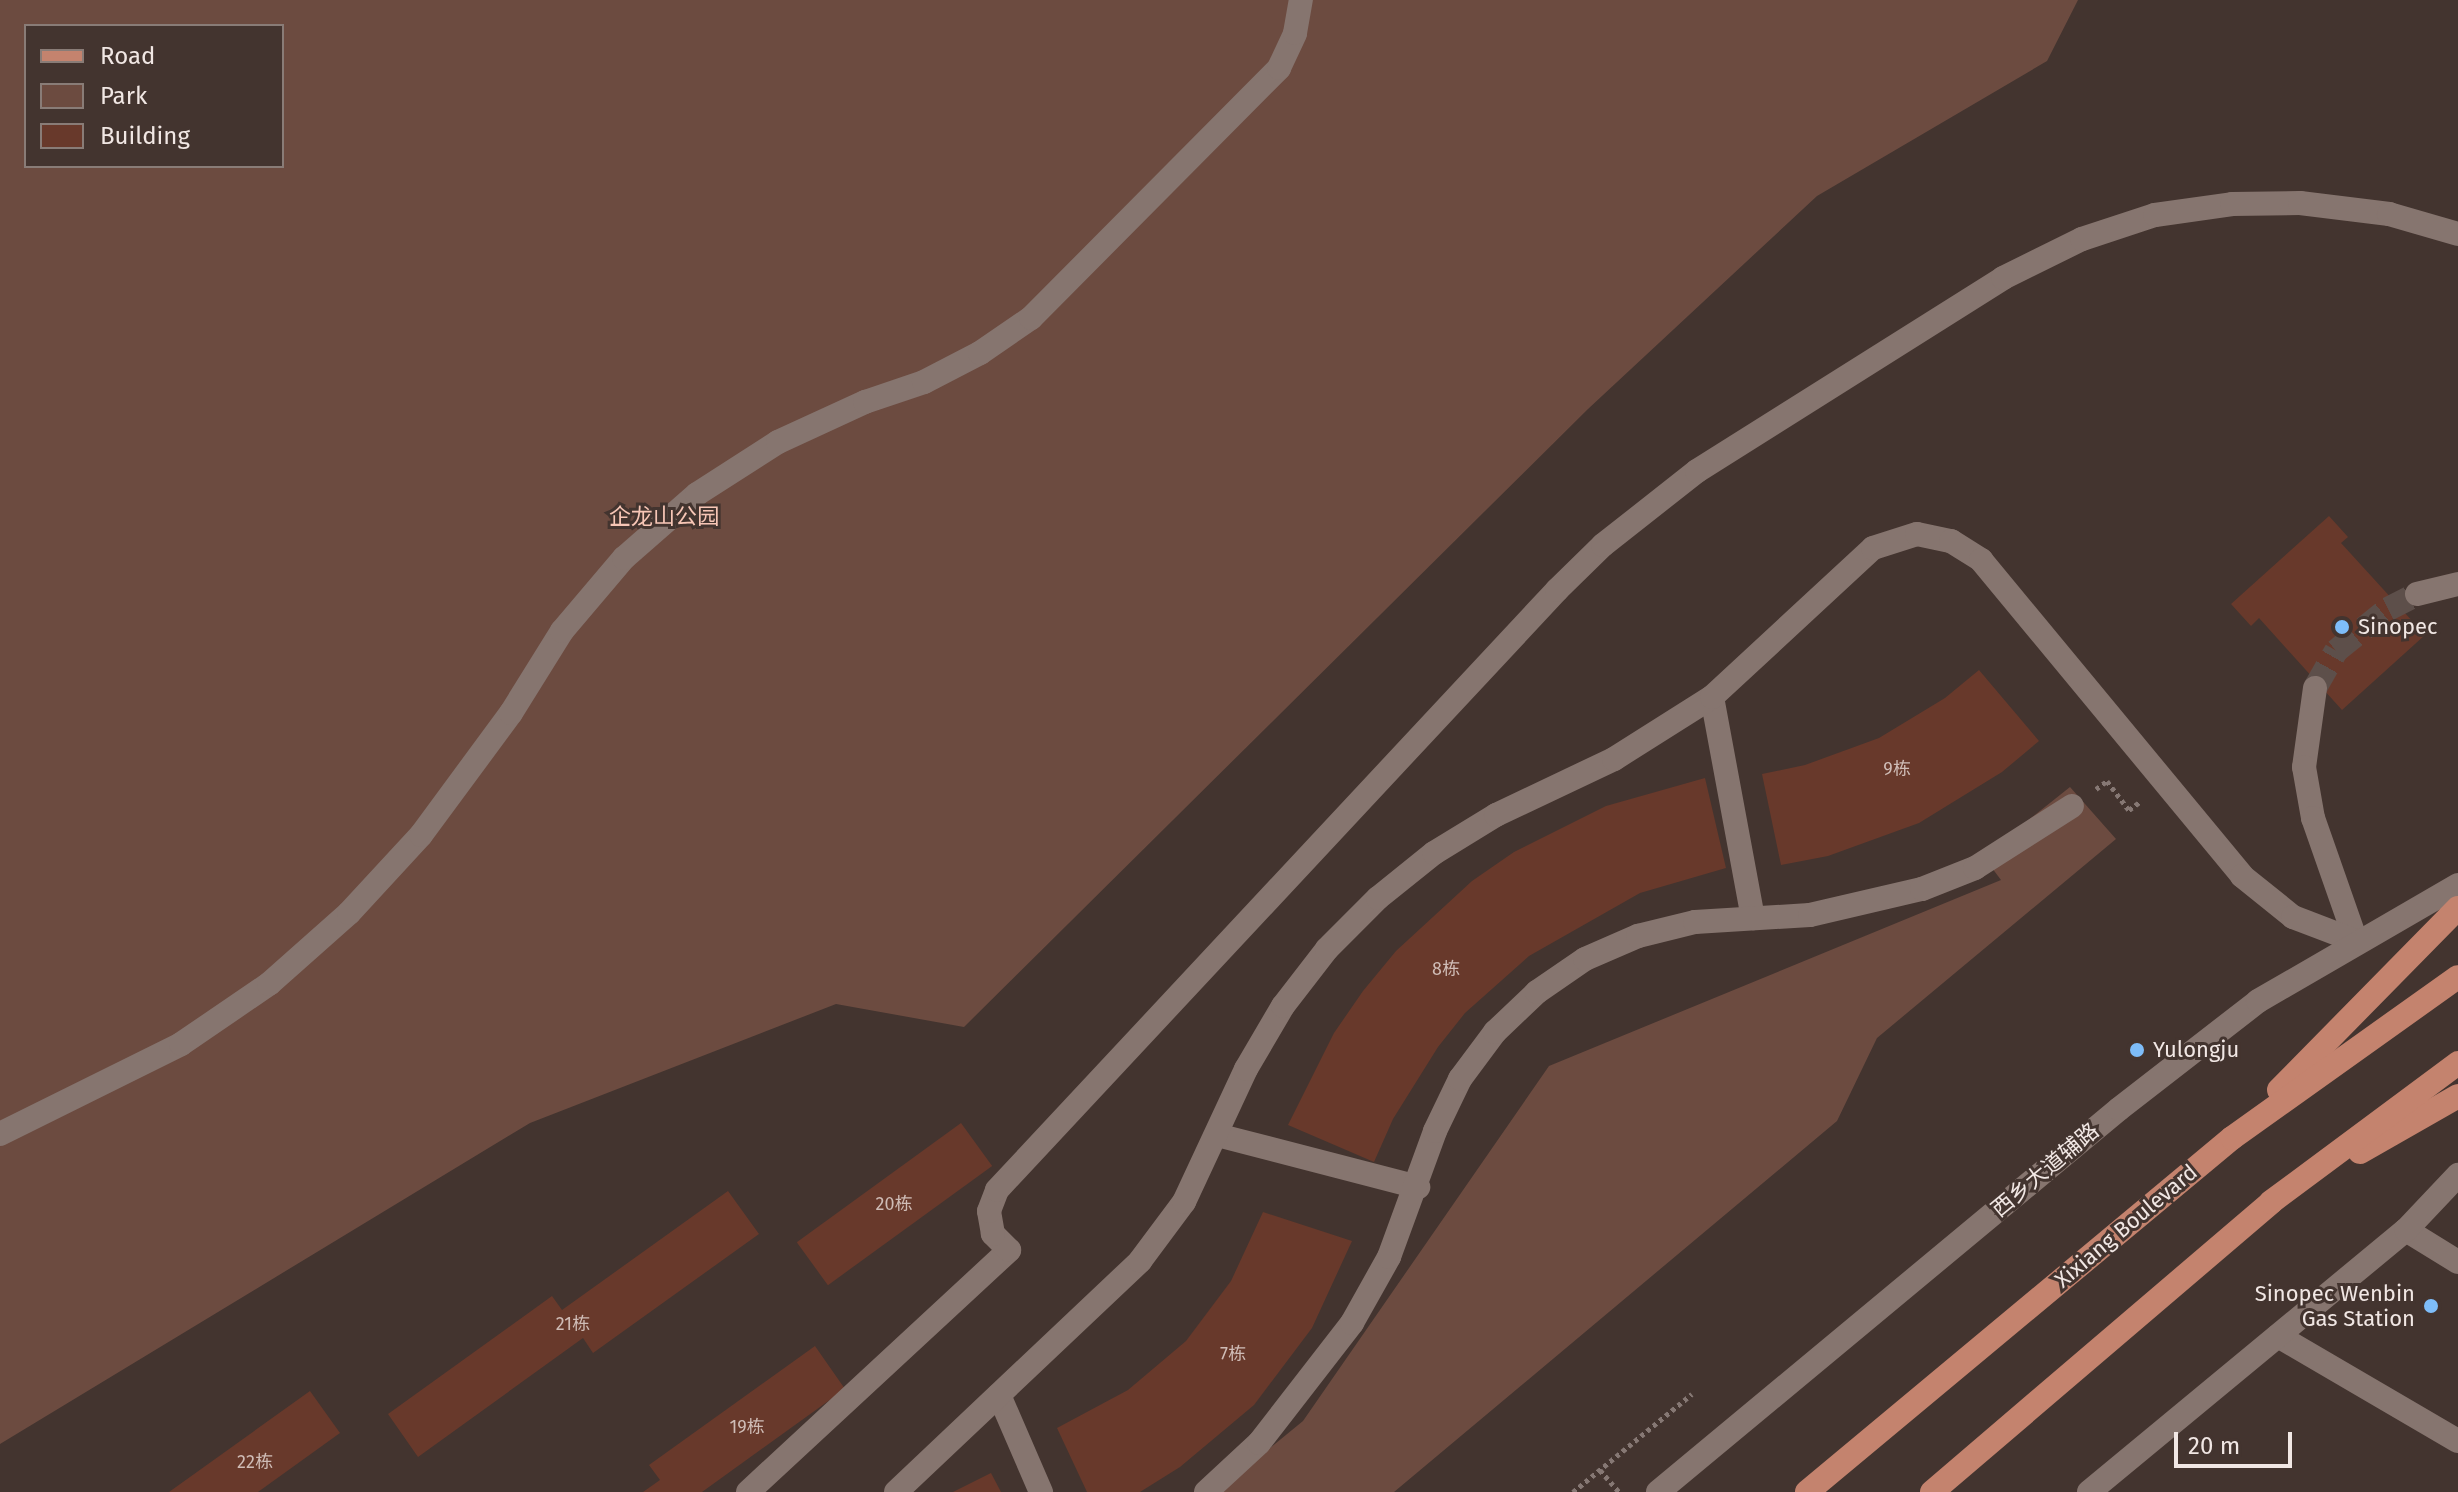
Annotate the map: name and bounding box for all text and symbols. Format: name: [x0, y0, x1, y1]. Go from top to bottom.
legend: [24, 24, 284, 168]
text: Road: [100, 42, 155, 70]
text: Park: [100, 82, 147, 110]
text: Building: [100, 122, 190, 150]
park label: 企龙山公园: [609, 504, 719, 530]
place label: Sinopec: [2358, 614, 2438, 640]
marker: Sinopec: [2333, 618, 2351, 636]
house number: 9栋: [1883, 758, 1911, 780]
house number: 8栋: [1432, 958, 1460, 980]
place label: Yulongju: [2153, 1037, 2239, 1063]
marker: Yulongju: [2128, 1041, 2146, 1059]
street label: 西乡大道辅路: [1986, 1117, 2104, 1223]
street label: Xixiang Boulevard: [2049, 1159, 2203, 1293]
house number: 20栋: [876, 1193, 912, 1215]
place label: Sinopec Wenbin Gas Station: [2255, 1280, 2415, 1332]
marker: Sinopec Wenbin Gas Station: [2422, 1297, 2440, 1315]
house number: 21栋: [556, 1313, 590, 1335]
house number: 7栋: [1220, 1343, 1246, 1365]
house number: 19栋: [729, 1416, 765, 1438]
scale bar: [2178, 1416, 2296, 1466]
text: 20 m: [2188, 1432, 2240, 1460]
house number: 22栋: [237, 1451, 273, 1473]

